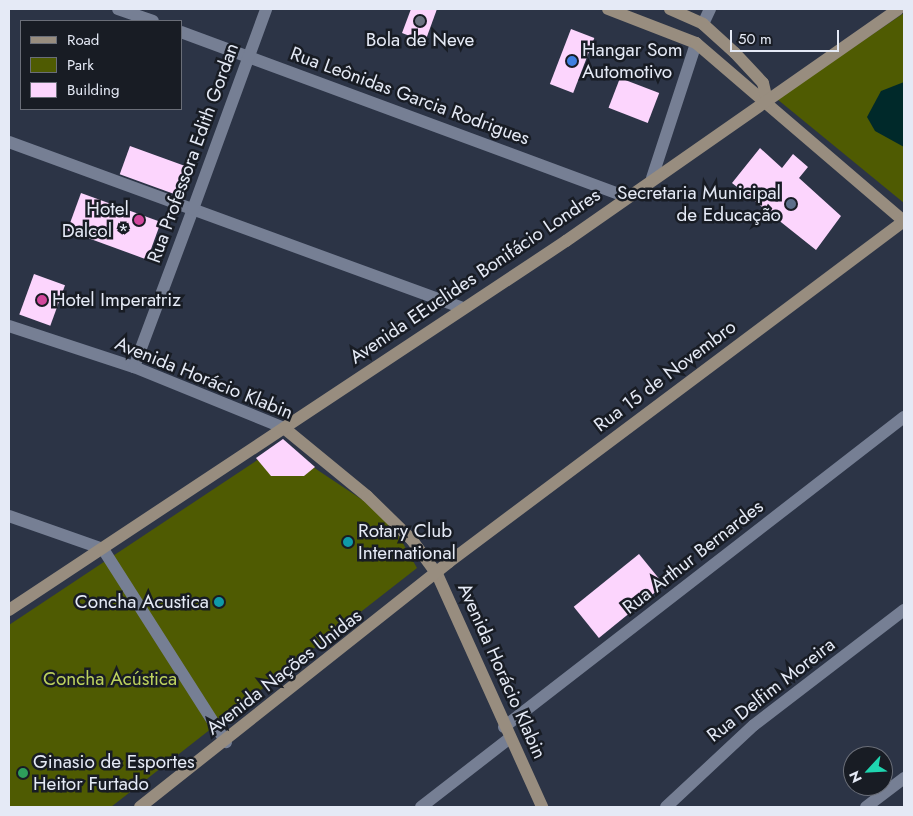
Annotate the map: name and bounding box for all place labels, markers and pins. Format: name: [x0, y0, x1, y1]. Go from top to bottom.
marker: Bola de Neve: [414, 15, 426, 27]
place label: Bola de Neve: [366, 29, 474, 51]
place label: Hangar Som Automotivo: [582, 39, 682, 83]
marker: Hangar Som Automotivo: [566, 55, 578, 67]
place label: Secretaria Municipal de Educação: [617, 182, 781, 226]
place label: Hotel Dalcol *: [62, 198, 129, 242]
marker: Secretaria Municipal de Educação: [785, 198, 797, 210]
marker: Hotel Dalcol *: [133, 214, 145, 226]
place label: Hotel Imperatriz: [52, 289, 181, 311]
marker: Hotel Imperatriz: [36, 294, 48, 306]
place label: Rotary Club International: [358, 520, 456, 564]
marker: Rotary Club International: [342, 536, 354, 548]
place label: Concha Acustica: [75, 591, 209, 613]
marker: Concha Acustica: [213, 596, 225, 608]
place label: Ginasio de Esportes Heitor Furtado: [33, 751, 195, 795]
marker: Ginasio de Esportes Heitor Furtado: [17, 767, 29, 779]

